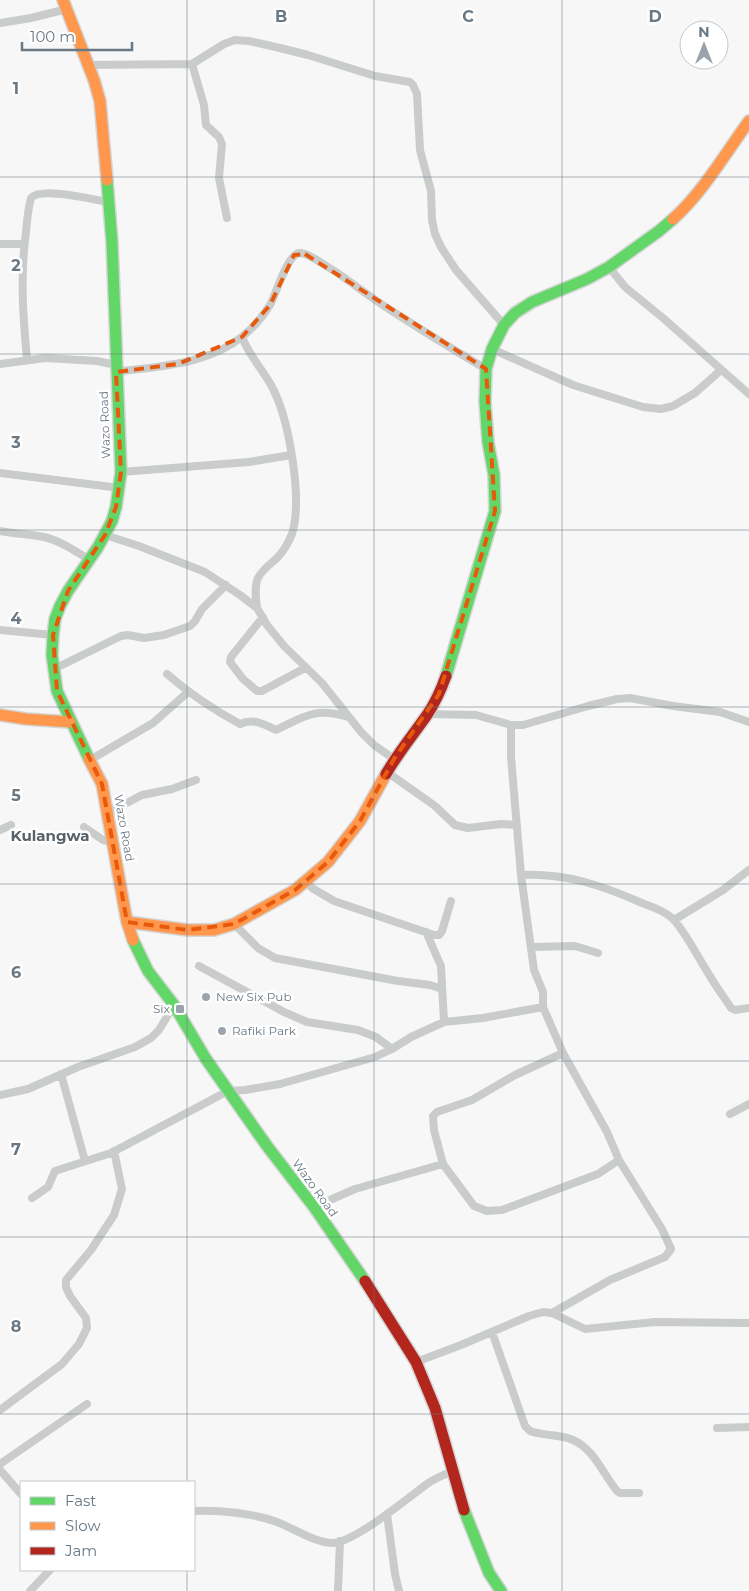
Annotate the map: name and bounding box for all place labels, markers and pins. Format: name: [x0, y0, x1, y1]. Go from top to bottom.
place label: New Six Pub: [216, 989, 292, 1004]
marker: New Six Pub: [200, 991, 212, 1003]
place label: Six: [153, 1001, 171, 1016]
marker: Six: [174, 1003, 186, 1015]
place label: Rafiki Park: [232, 1023, 297, 1038]
marker: Rafiki Park: [216, 1025, 228, 1037]

